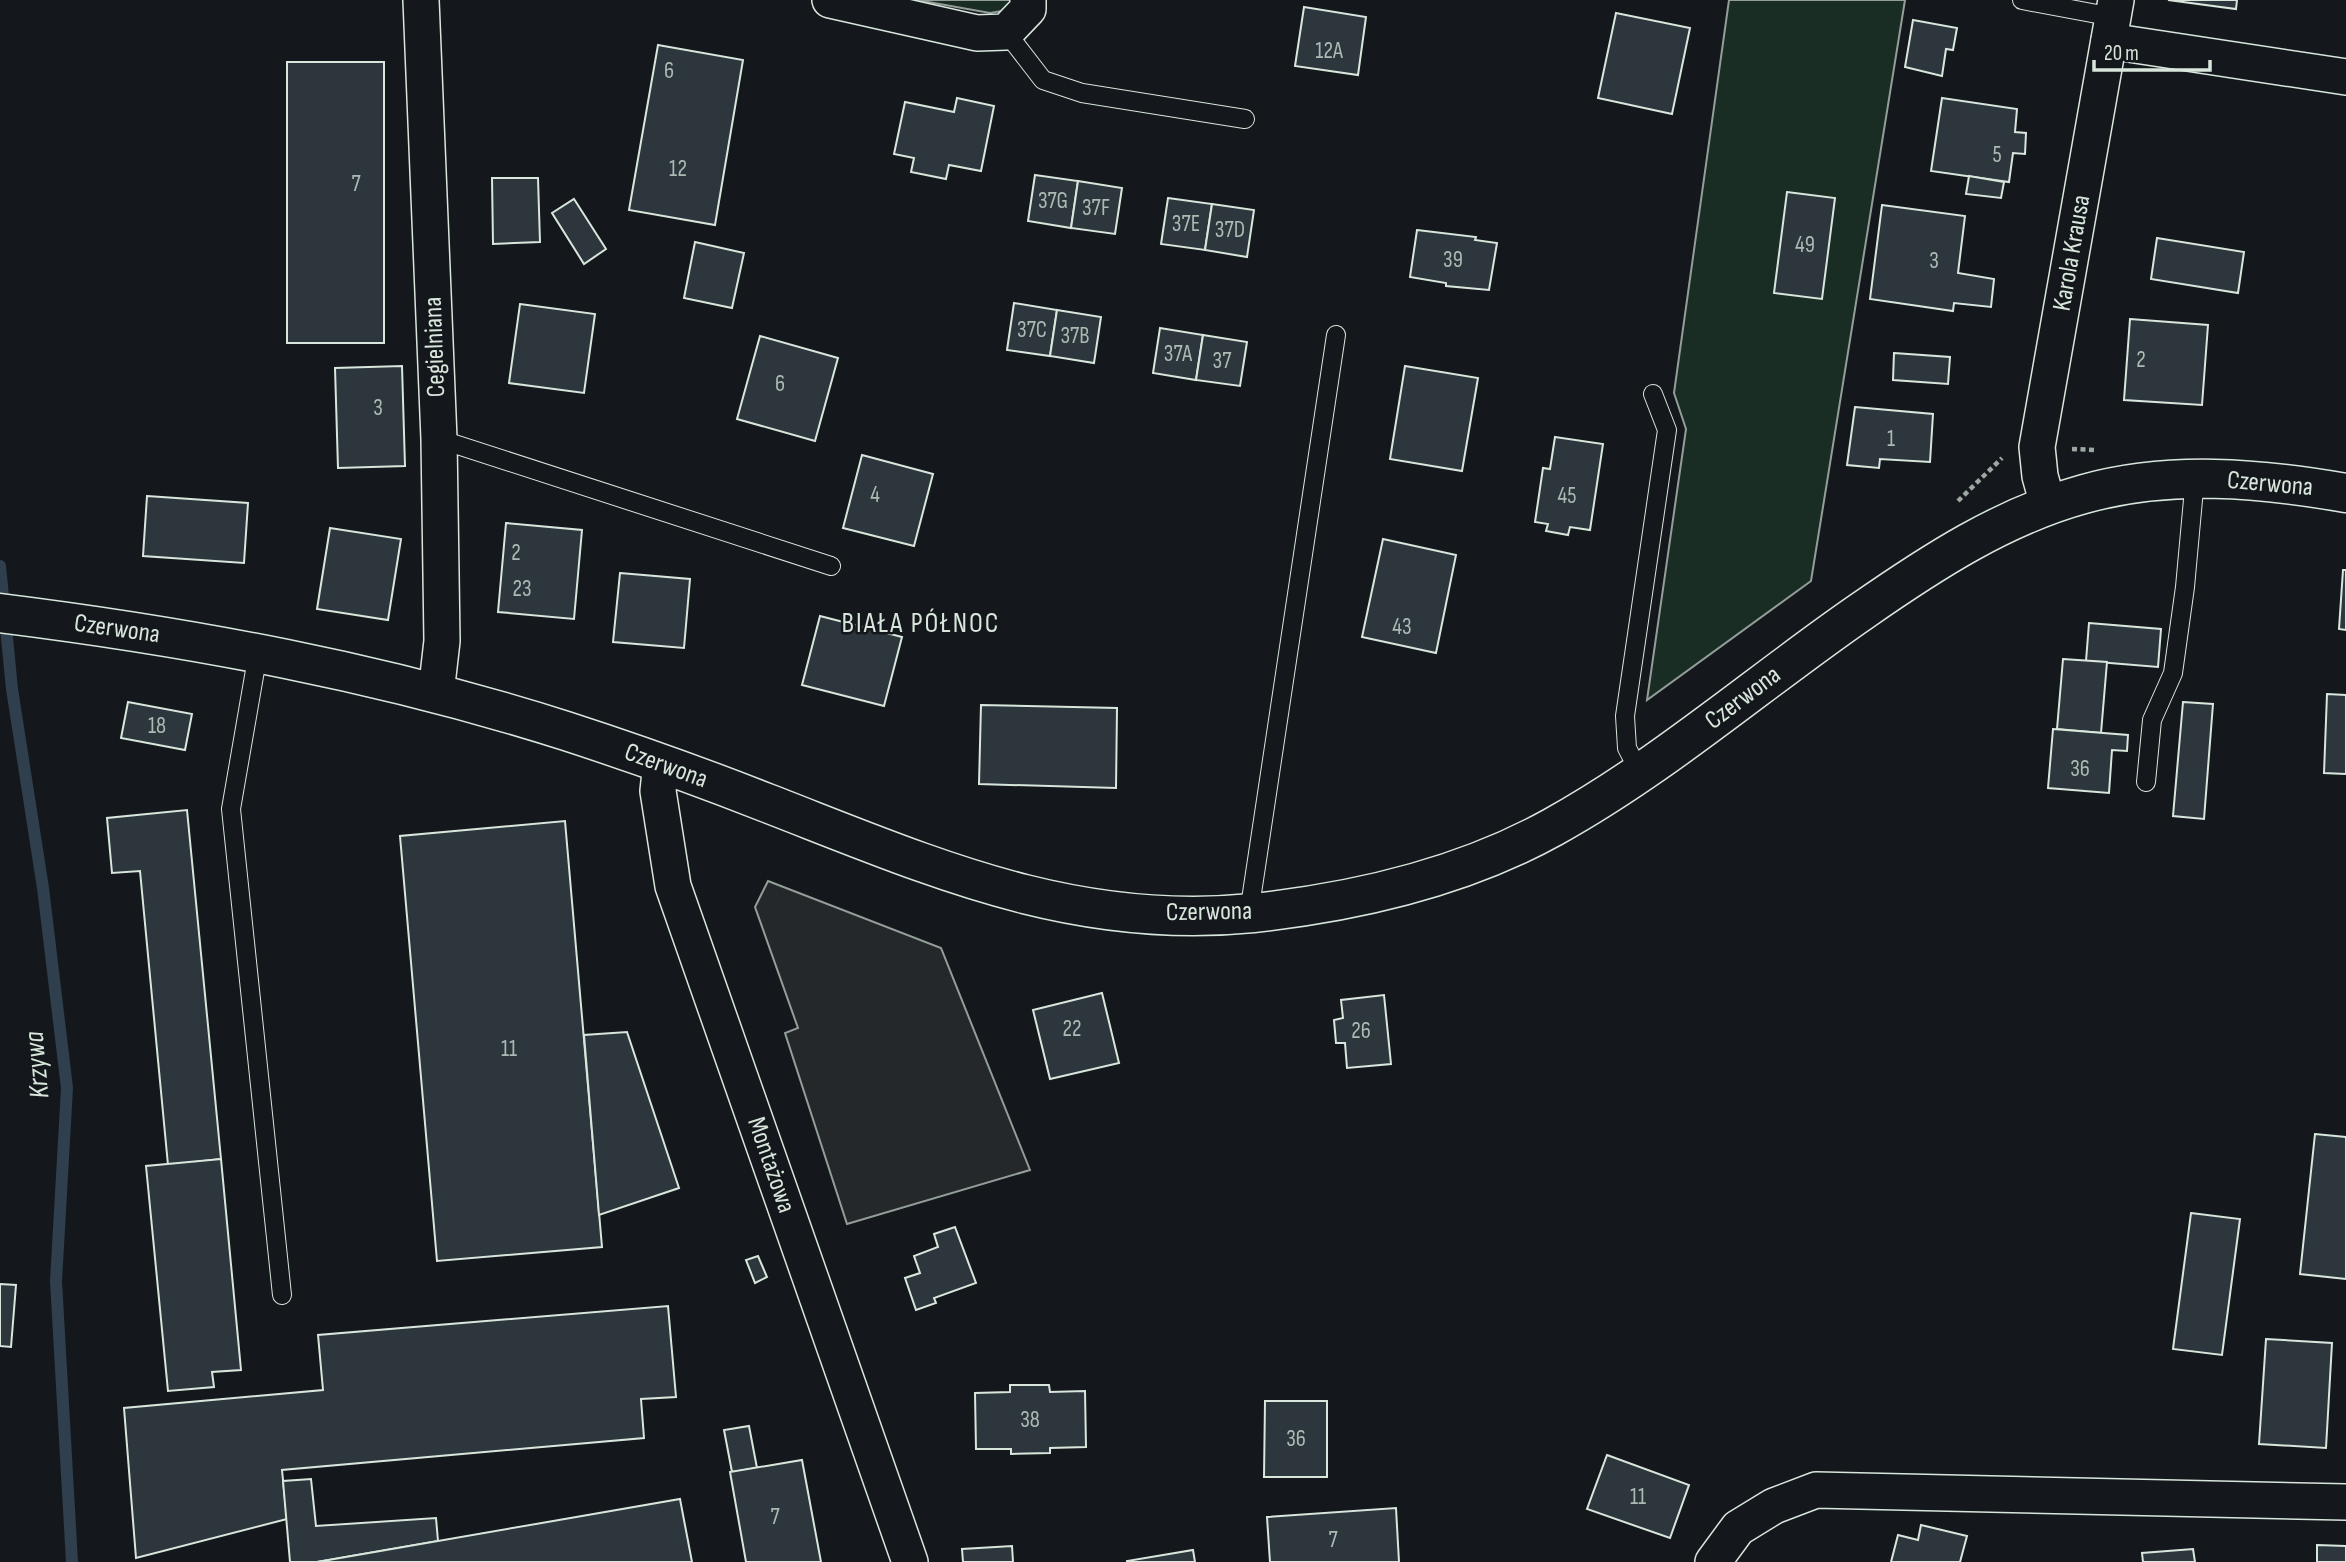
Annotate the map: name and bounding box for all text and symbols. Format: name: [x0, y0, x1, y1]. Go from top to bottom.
scale bar: [2094, 28, 2210, 72]
house number: 12A: [1315, 37, 1343, 65]
text: 20 m: [2104, 41, 2139, 66]
house number: 6: [664, 57, 674, 85]
house number: 5: [1992, 141, 2002, 169]
house number: 12: [669, 155, 687, 183]
house number: 7: [351, 170, 361, 198]
house number: 37G: [1038, 187, 1068, 215]
street label: Karola Krausa: [2047, 193, 2097, 313]
house number: 37F: [1082, 194, 1110, 222]
house number: 37E: [1172, 210, 1200, 238]
house number: 37D: [1215, 216, 1245, 244]
house number: 49: [1795, 231, 1815, 259]
house number: 39: [1443, 246, 1463, 274]
house number: 3: [1929, 247, 1939, 275]
street label: Cegielniana: [418, 296, 452, 398]
house number: 37C: [1017, 316, 1047, 344]
house number: 37B: [1060, 322, 1090, 350]
house number: 37A: [1164, 340, 1192, 368]
house number: 2: [2136, 346, 2146, 374]
house number: 37: [1213, 347, 1231, 375]
house number: 6: [775, 370, 785, 398]
house number: 3: [373, 394, 383, 422]
house number: 1: [1887, 425, 1895, 453]
street label: Czerwona: [2226, 465, 2314, 503]
house number: 4: [870, 481, 880, 509]
house number: 45: [1558, 482, 1576, 510]
house number: 2: [511, 539, 521, 567]
house number: 23: [512, 575, 532, 603]
district label: BIAŁA PÓŁNOC: [842, 607, 1000, 640]
street label: Czerwona: [72, 608, 162, 650]
house number: 43: [1392, 613, 1412, 641]
street label: Czerwona: [1699, 660, 1787, 736]
house number: 18: [148, 712, 166, 740]
street label: Czerwona: [620, 737, 712, 795]
house number: 36: [2070, 755, 2090, 783]
street label: Czerwona: [1166, 896, 1252, 928]
house number: 22: [1063, 1015, 1081, 1043]
house number: 26: [1351, 1017, 1371, 1045]
water label: Krzywa: [18, 1029, 56, 1100]
house number: 11: [501, 1035, 517, 1063]
street label: Montażowa: [740, 1113, 802, 1217]
house number: 38: [1020, 1406, 1040, 1434]
house number: 36: [1286, 1425, 1306, 1453]
house number: 11: [1630, 1483, 1646, 1511]
house number: 7: [770, 1503, 780, 1531]
house number: 7: [1328, 1526, 1338, 1554]

